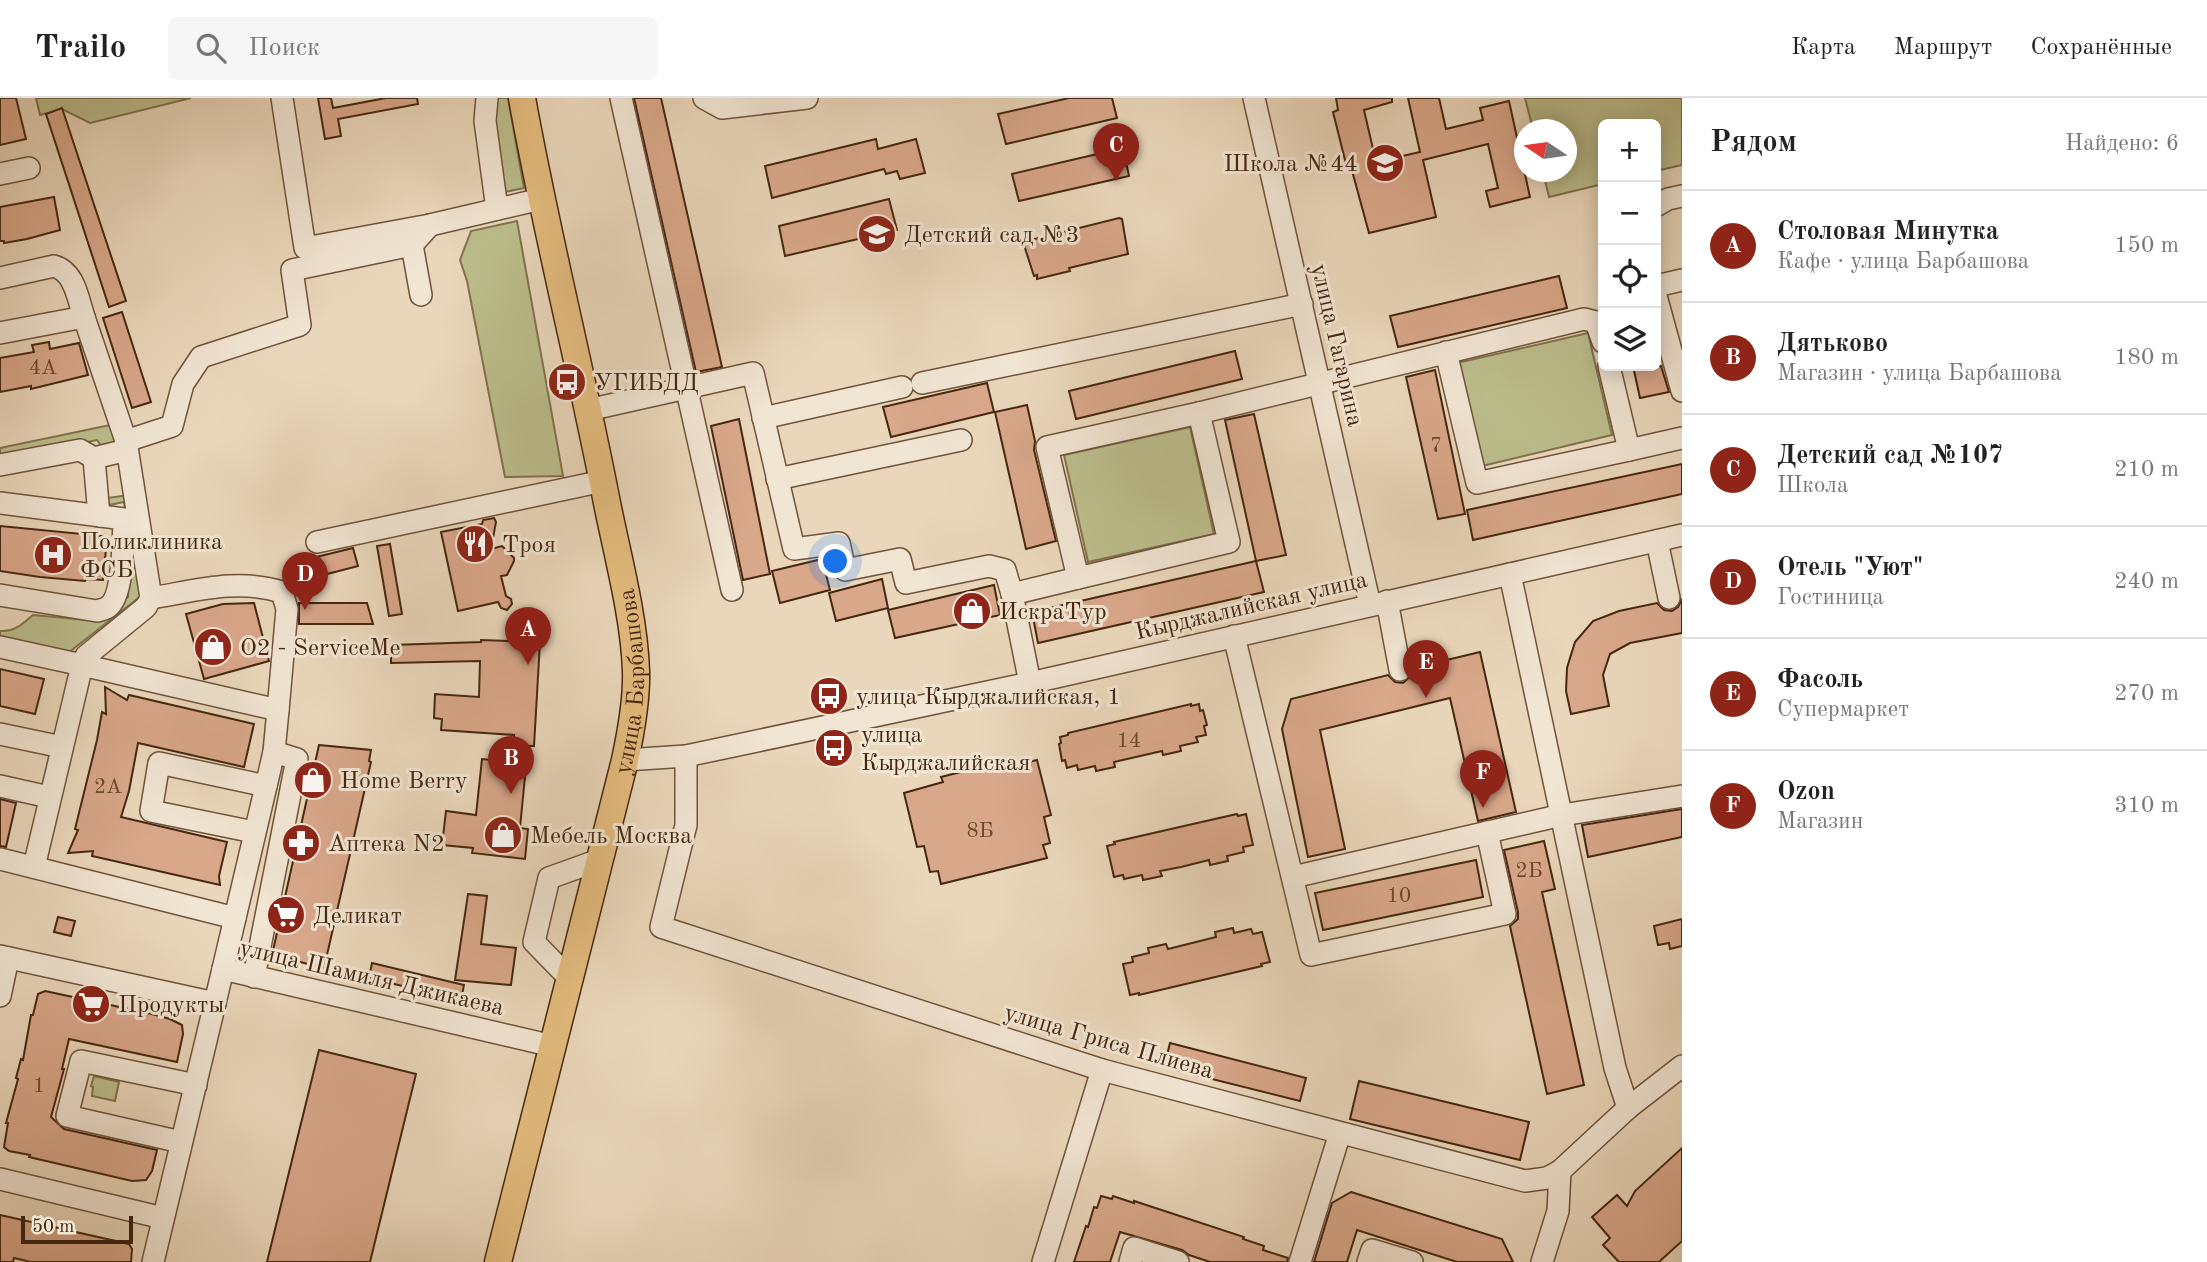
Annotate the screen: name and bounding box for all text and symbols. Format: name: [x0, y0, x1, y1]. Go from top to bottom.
search box: [168, 17, 658, 80]
icon: search: [192, 29, 230, 67]
text: Trailo: [35, 32, 126, 65]
text: Поиск: [248, 35, 320, 61]
text: Карта: [1791, 36, 1856, 60]
text: Маршрут: [1894, 36, 1992, 60]
text: Сохранённые: [2030, 36, 2172, 60]
north arrow: [1514, 119, 1577, 182]
map controls: [1598, 119, 1661, 371]
button: +: [1598, 119, 1661, 182]
pin: C: [1093, 123, 1139, 181]
text: Рядом: [1710, 128, 1797, 158]
text: Найдено: 6: [2065, 132, 2179, 155]
school or university icon: Школа №44: [1364, 142, 1406, 184]
place label: Школа №44: [1223, 153, 1358, 177]
button: −: [1598, 182, 1661, 245]
school or university icon: Детский сад №3: [856, 213, 898, 255]
text: Столовая Минутка: [1777, 219, 1999, 245]
place label: Детский сад №3: [904, 224, 1080, 248]
text: A: [1724, 234, 1742, 257]
text: 150 m: [2114, 234, 2179, 257]
button: locate: [1598, 245, 1661, 308]
text: Кафе · улица Барбашова: [1777, 250, 2029, 273]
street label: улица Гагарина: [1306, 262, 1366, 429]
button: layers: [1598, 308, 1661, 371]
text: Дятьково: [1777, 331, 1888, 357]
text: B: [1725, 346, 1741, 369]
text: 180 m: [2114, 346, 2179, 369]
house number: 4А: [29, 358, 57, 379]
bus stop icon: УГИБДД: [546, 361, 588, 403]
text: Магазин · улица Барбашова: [1777, 362, 2062, 385]
place label: УГИБДД: [594, 372, 699, 396]
house number: 7: [1430, 436, 1442, 457]
text: Детский сад №107: [1777, 443, 2003, 469]
text: C: [1725, 458, 1741, 481]
text: 210 m: [2114, 458, 2179, 481]
text: Школа: [1777, 474, 1848, 497]
restaurant icon: Троя: [454, 523, 496, 565]
place label: Поликлиника ФСБ: [80, 531, 223, 583]
hospital icon: Поликлиника ФСБ: [32, 534, 74, 576]
place label: Троя: [502, 534, 556, 558]
your location: [818, 544, 852, 578]
pin: D: [282, 552, 328, 610]
text: Отель "Уют": [1777, 555, 1923, 581]
street label: Кырджалийская улица: [1133, 569, 1370, 645]
text: D: [1724, 570, 1742, 593]
text: 240 m: [2114, 570, 2179, 593]
street label: улица Барбашова: [612, 586, 650, 777]
text: Гостиница: [1777, 586, 1884, 609]
shop icon: ИскраТур: [951, 590, 993, 632]
place label: ИскраТур: [999, 601, 1107, 625]
pin: A: [505, 607, 551, 665]
shop icon: О2 - ServiceMe: [192, 626, 234, 668]
place label: О2 - ServiceMe: [240, 637, 401, 661]
pin: E: [1403, 640, 1449, 698]
text: Фасоль: [1777, 667, 1863, 693]
bus stop icon: улица Кырджалийская, 1: [808, 675, 850, 717]
text: E: [1725, 682, 1741, 705]
text: 270 m: [2114, 682, 2179, 705]
place label: улица Кырджалийская, 1: [856, 686, 1121, 710]
text: Супермаркет: [1777, 698, 1909, 721]
place label: улица Кырджалийская: [861, 724, 1030, 776]
bus stop icon: улица Кырджалийская: [813, 727, 855, 769]
house number: 14: [1117, 731, 1141, 752]
pin: B: [488, 736, 534, 794]
pin: F: [1460, 750, 1506, 808]
shop icon: Home Berry: [292, 759, 334, 801]
place label: Home Berry: [340, 770, 468, 794]
house number: 2А: [94, 777, 122, 798]
text: Ozon: [1777, 779, 1835, 805]
text: F: [1725, 794, 1741, 817]
text: 310 m: [2114, 794, 2179, 817]
text: Магазин: [1777, 810, 1863, 833]
shop icon: Мебель Москва: [482, 814, 524, 856]
house number: 8Б: [966, 821, 994, 842]
pharmacy icon: Аптека N2: [280, 822, 322, 864]
place label: Мебель Москва: [530, 825, 692, 849]
place label: Аптека N2: [328, 833, 445, 857]
house number: 2Б: [1515, 861, 1543, 882]
house number: 10: [1387, 886, 1411, 907]
supermarket icon: Деликат: [265, 894, 307, 936]
place label: Деликат: [313, 905, 402, 929]
street label: улица Шамиля Джикаева: [237, 937, 506, 1021]
supermarket icon: Продукты: [70, 983, 112, 1025]
place label: Продукты: [118, 994, 224, 1018]
street label: улица Гриса Плиева: [1001, 1002, 1216, 1084]
house number: 1: [33, 1076, 45, 1097]
scale bar: [21, 1213, 133, 1245]
text: 50 m: [32, 1218, 74, 1237]

